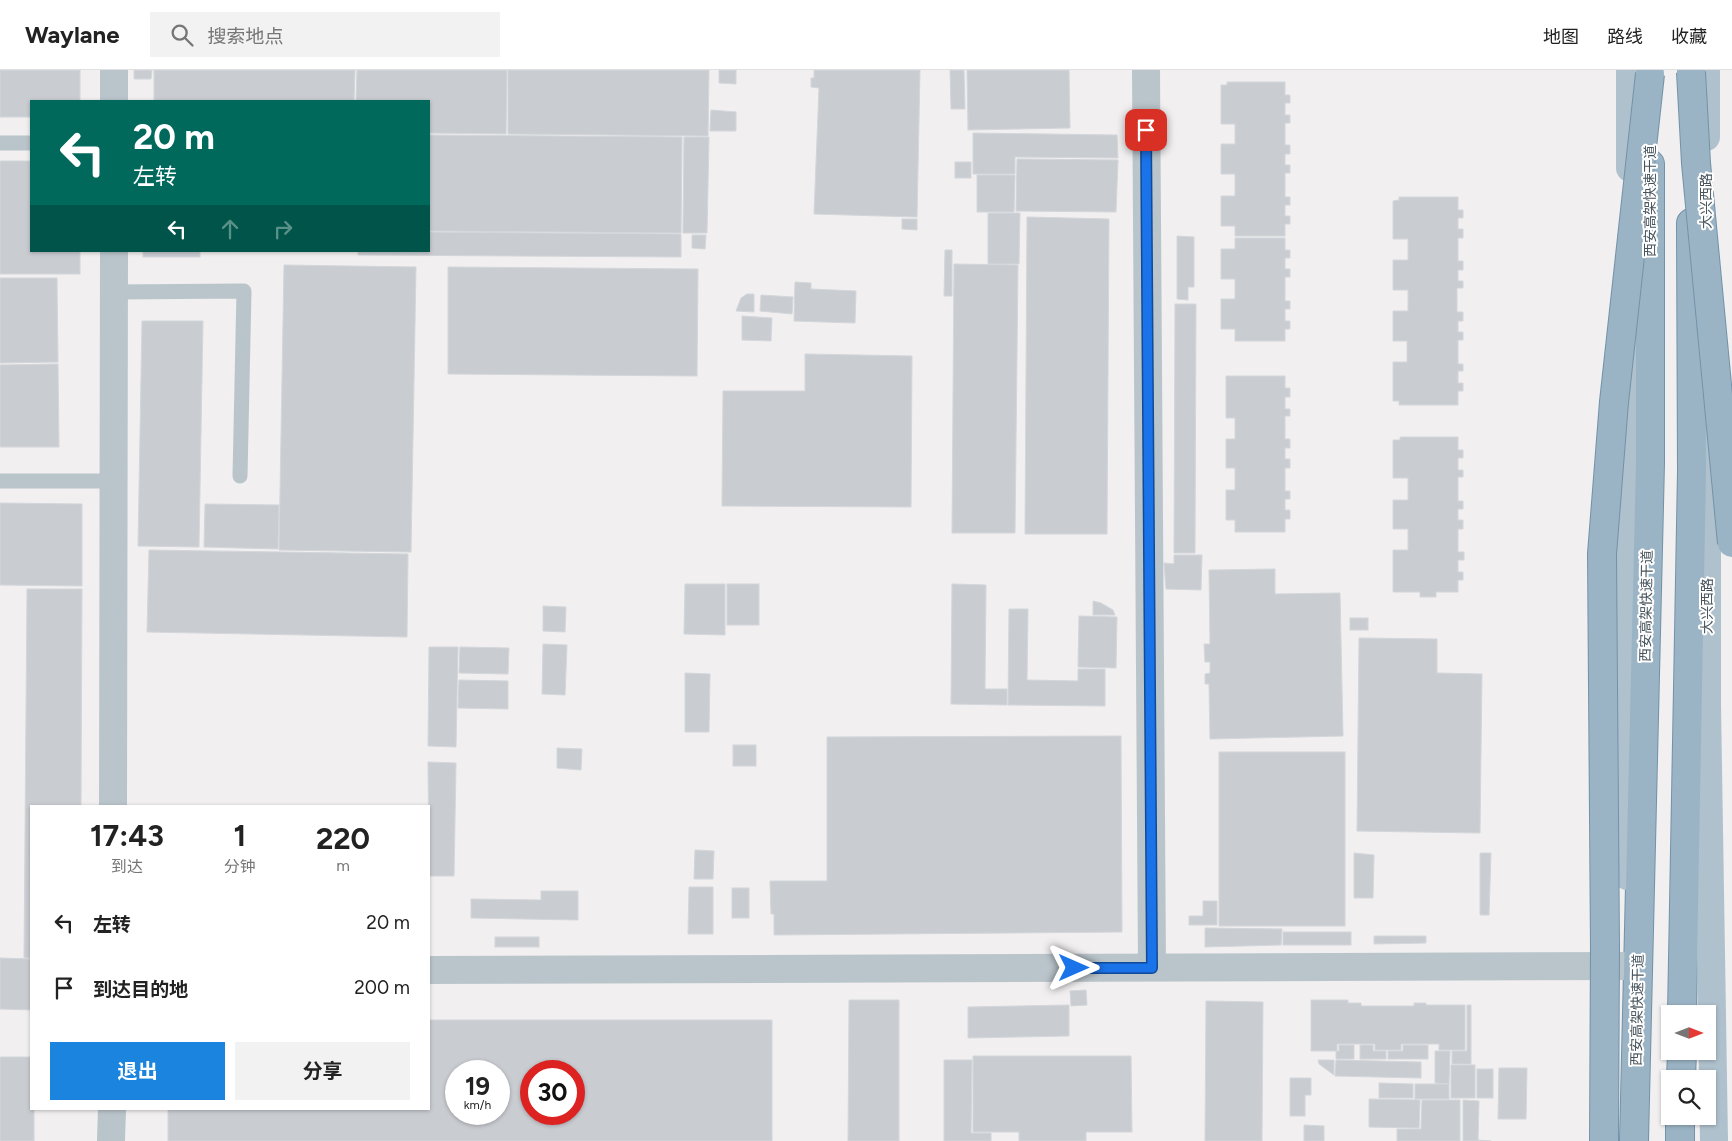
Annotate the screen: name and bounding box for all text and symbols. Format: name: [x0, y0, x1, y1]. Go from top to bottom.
search box: [150, 12, 500, 57]
text: Waylane: [25, 20, 120, 49]
icon: search: [168, 21, 196, 49]
text: 搜索地点: [208, 25, 284, 48]
text: 地图: [1543, 26, 1579, 48]
text: 路线: [1607, 26, 1643, 48]
text: 收藏: [1671, 26, 1707, 48]
pin: [1125, 109, 1167, 151]
text: 20 m: [133, 116, 215, 158]
icon: arrive: [1132, 116, 1160, 144]
icon: left: [50, 120, 115, 185]
street label: 西安高架快速干道: [1642, 145, 1659, 257]
text: 左转: [133, 163, 177, 190]
street label: 大兴西路: [1698, 173, 1715, 229]
icon: left: [163, 215, 191, 243]
icon: ahead: [216, 215, 244, 243]
icon: right: [269, 215, 297, 243]
street label: 西安高架快速干道: [1637, 550, 1656, 662]
street label: 大兴西路: [1699, 578, 1716, 634]
text: 17:43: [90, 817, 164, 854]
text: 1: [234, 817, 246, 854]
text: 220: [316, 820, 370, 857]
text: m: [336, 856, 350, 875]
text: 到达: [111, 857, 143, 876]
text: 分钟: [224, 857, 256, 876]
icon: left: [50, 909, 78, 937]
text: 20 m: [366, 911, 410, 934]
text: 左转: [93, 913, 131, 936]
position arrow: [1047, 941, 1099, 993]
street label: 西安高架快速干道: [1628, 954, 1647, 1066]
icon: arrive: [50, 974, 78, 1002]
text: 200 m: [354, 976, 410, 999]
text: 到达目的地: [93, 978, 188, 1001]
north arrow: [1661, 1005, 1716, 1060]
map controls: [1661, 1005, 1716, 1125]
button: 退出: [50, 1042, 225, 1100]
button: 分享: [235, 1042, 410, 1100]
speed limit sign: 30: [520, 1060, 585, 1125]
button: search: [1661, 1070, 1716, 1125]
text: 19: [465, 1071, 490, 1101]
text: km/h: [464, 1098, 491, 1112]

